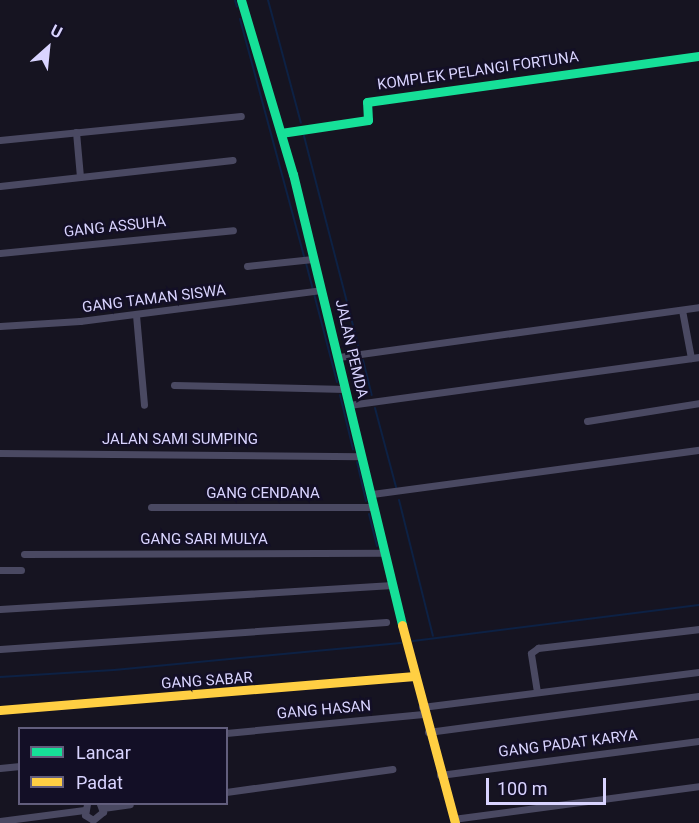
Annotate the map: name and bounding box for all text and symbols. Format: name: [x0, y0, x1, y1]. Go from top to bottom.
north arrow: [18, 18, 78, 78]
text: U: [47, 21, 65, 42]
street label: KOMPLEK PELANGI FORTUNA: [376, 48, 580, 94]
street label: GANG ASSUHA: [63, 213, 167, 241]
street label: GANG TAMAN SISWA: [81, 281, 227, 317]
street label: JALAN PEMDA: [331, 298, 371, 400]
street label: JALAN SAMI SUMPING: [102, 431, 258, 449]
street label: GANG CENDANA: [206, 485, 320, 503]
street label: GANG SARI MULYA: [140, 531, 268, 549]
street label: GANG SABAR: [161, 669, 253, 693]
street label: GANG HASAN: [276, 697, 372, 723]
legend: [18, 727, 228, 805]
street label: GANG PADAT KARYA: [497, 727, 639, 761]
text: Lancar: [76, 742, 131, 763]
scale bar: [489, 766, 609, 804]
text: Padat: [76, 772, 123, 793]
text: 100 m: [497, 778, 548, 799]

